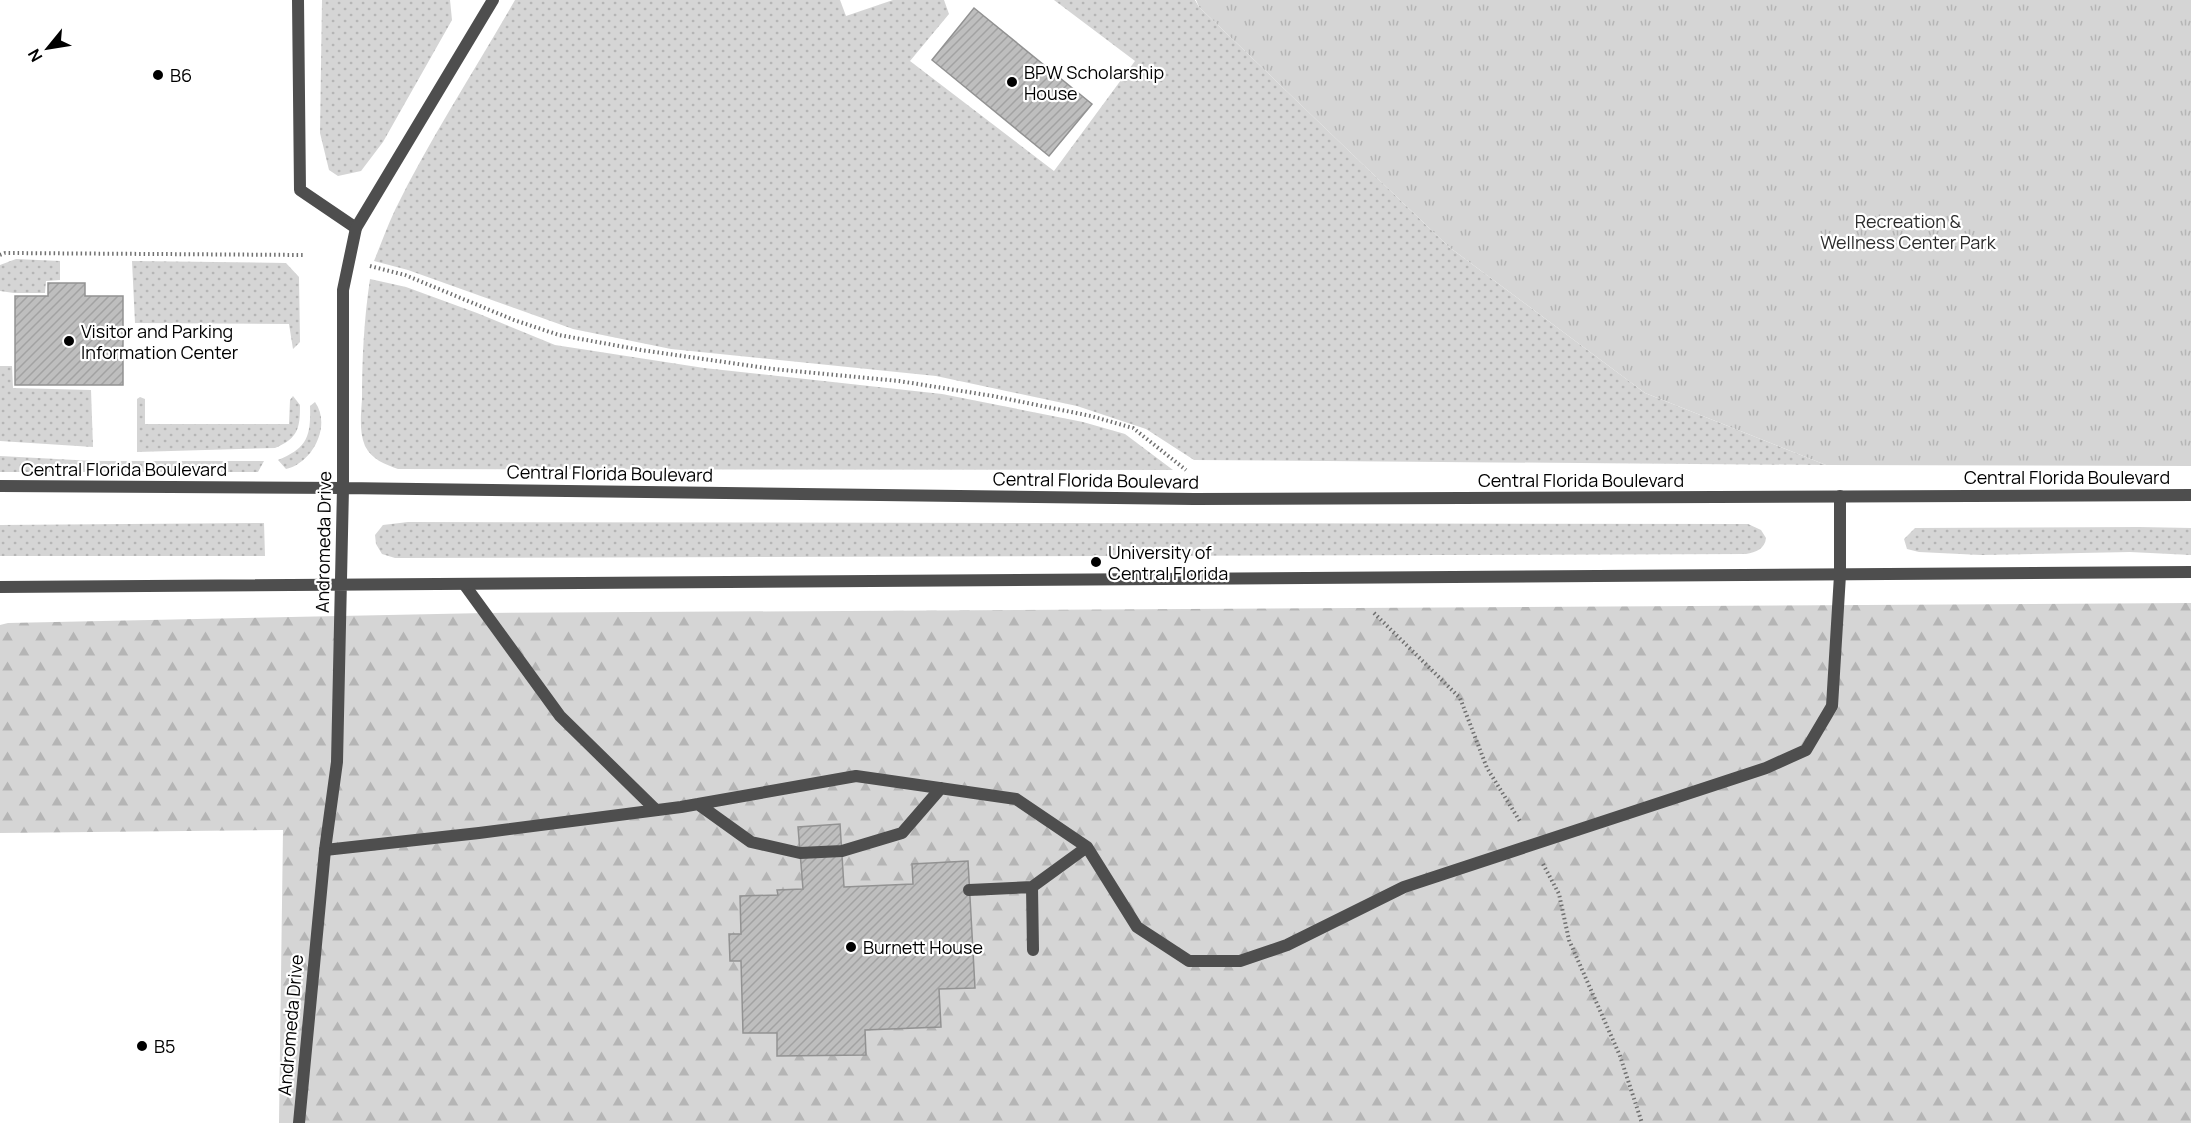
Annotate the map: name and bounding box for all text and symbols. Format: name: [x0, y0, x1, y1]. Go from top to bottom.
north arrow: [18, 18, 78, 78]
text: N: [23, 45, 47, 66]
place label: BPW Scholarship House: [1024, 60, 1164, 105]
place label: B6: [170, 63, 192, 87]
marker: B6: [151, 68, 165, 82]
marker: BPW Scholarship House: [1005, 75, 1019, 89]
park label: Recreation & Wellness Center Park: [1820, 209, 1997, 254]
place label: Visitor and Parking Information Center: [81, 319, 239, 364]
marker: Visitor and Parking Information Center: [62, 334, 76, 348]
street label: Central Florida Boulevard: [21, 457, 227, 481]
street label: Central Florida Boulevard: [507, 459, 713, 487]
street label: Central Florida Boulevard: [1964, 465, 2170, 489]
street label: Central Florida Boulevard: [993, 466, 1199, 494]
street label: Central Florida Boulevard: [1478, 468, 1684, 492]
street label: Andromeda Drive: [310, 471, 336, 613]
place label: University of Central Florida: [1108, 540, 1228, 585]
marker: University of Central Florida: [1089, 555, 1103, 569]
place label: Burnett House: [863, 935, 983, 959]
marker: Burnett House: [844, 940, 858, 954]
street label: Andromeda Drive: [272, 953, 308, 1097]
place label: B5: [154, 1034, 175, 1058]
marker: B5: [135, 1039, 149, 1053]

